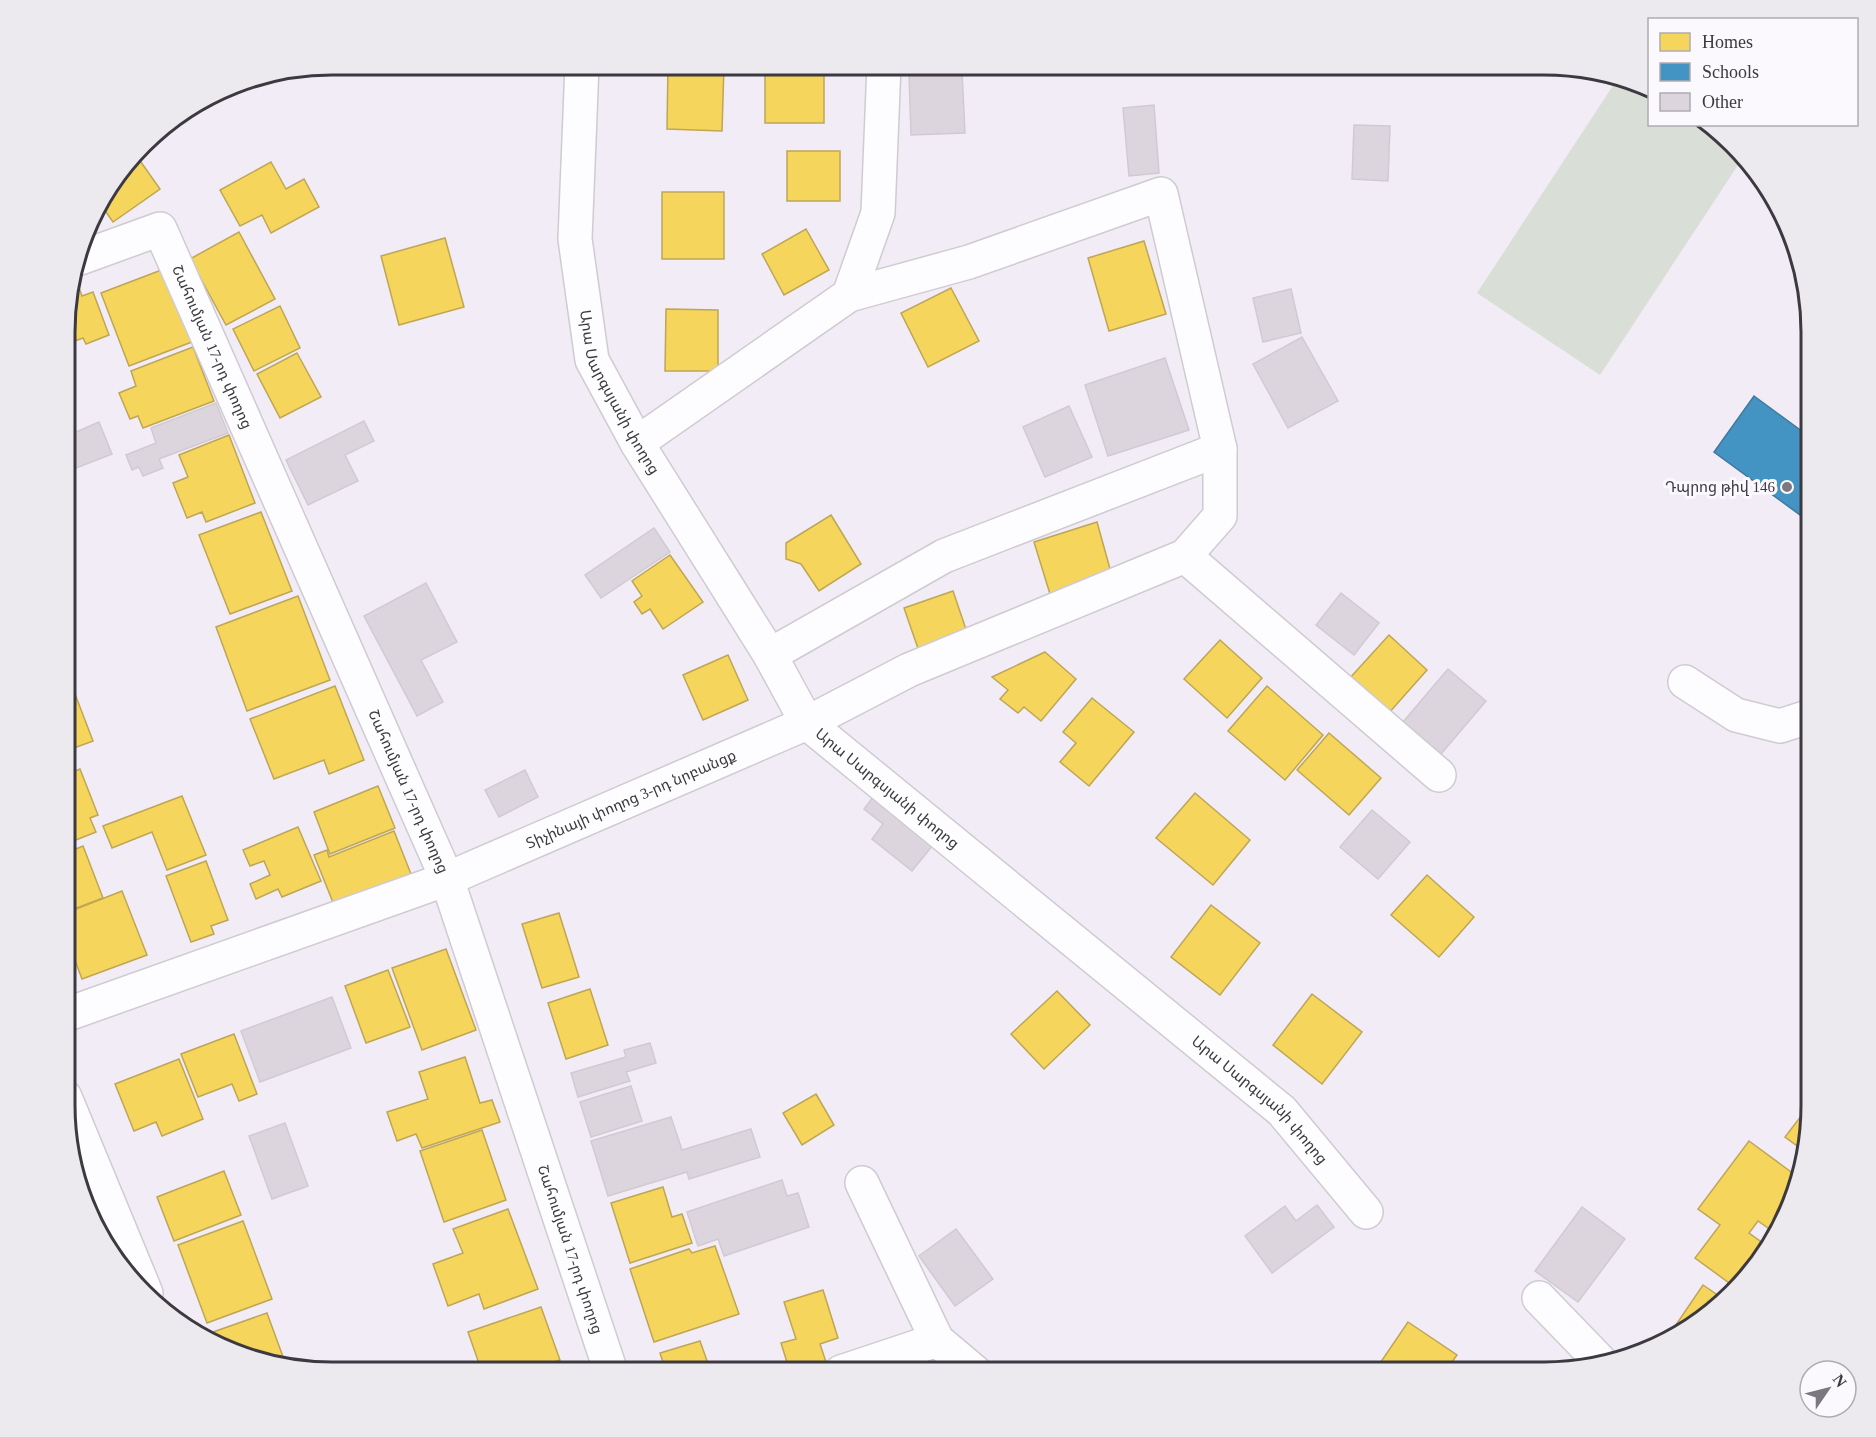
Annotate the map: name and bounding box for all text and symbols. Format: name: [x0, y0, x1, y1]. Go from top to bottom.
legend: [1648, 18, 1858, 126]
text: Homes: [1702, 32, 1753, 52]
text: Schools: [1702, 62, 1759, 82]
text: Other: [1702, 92, 1743, 112]
street label: Շահումյան 17-րդ փողոց: [169, 263, 255, 432]
street label: Արա Սարգսյանի փողոց: [577, 309, 663, 478]
place label: Դպրոց թիվ 146: [1665, 479, 1775, 496]
marker: Դպրոց թիվ 146: [1780, 480, 1794, 494]
street label: Շահումյան 17-րդ փողոց: [365, 707, 451, 876]
street label: Արա Սարգսյանի փողոց: [812, 725, 962, 853]
street label: Տիչինայի փողոց 3-րդ նրբանցք: [524, 747, 739, 852]
street label: Արա Սարգսյանի փողոց: [1189, 1033, 1331, 1168]
street label: Շահումյան 17-րդ փողոց: [535, 1163, 606, 1336]
north arrow: [1798, 1359, 1858, 1419]
text: N: [1830, 1371, 1850, 1391]

